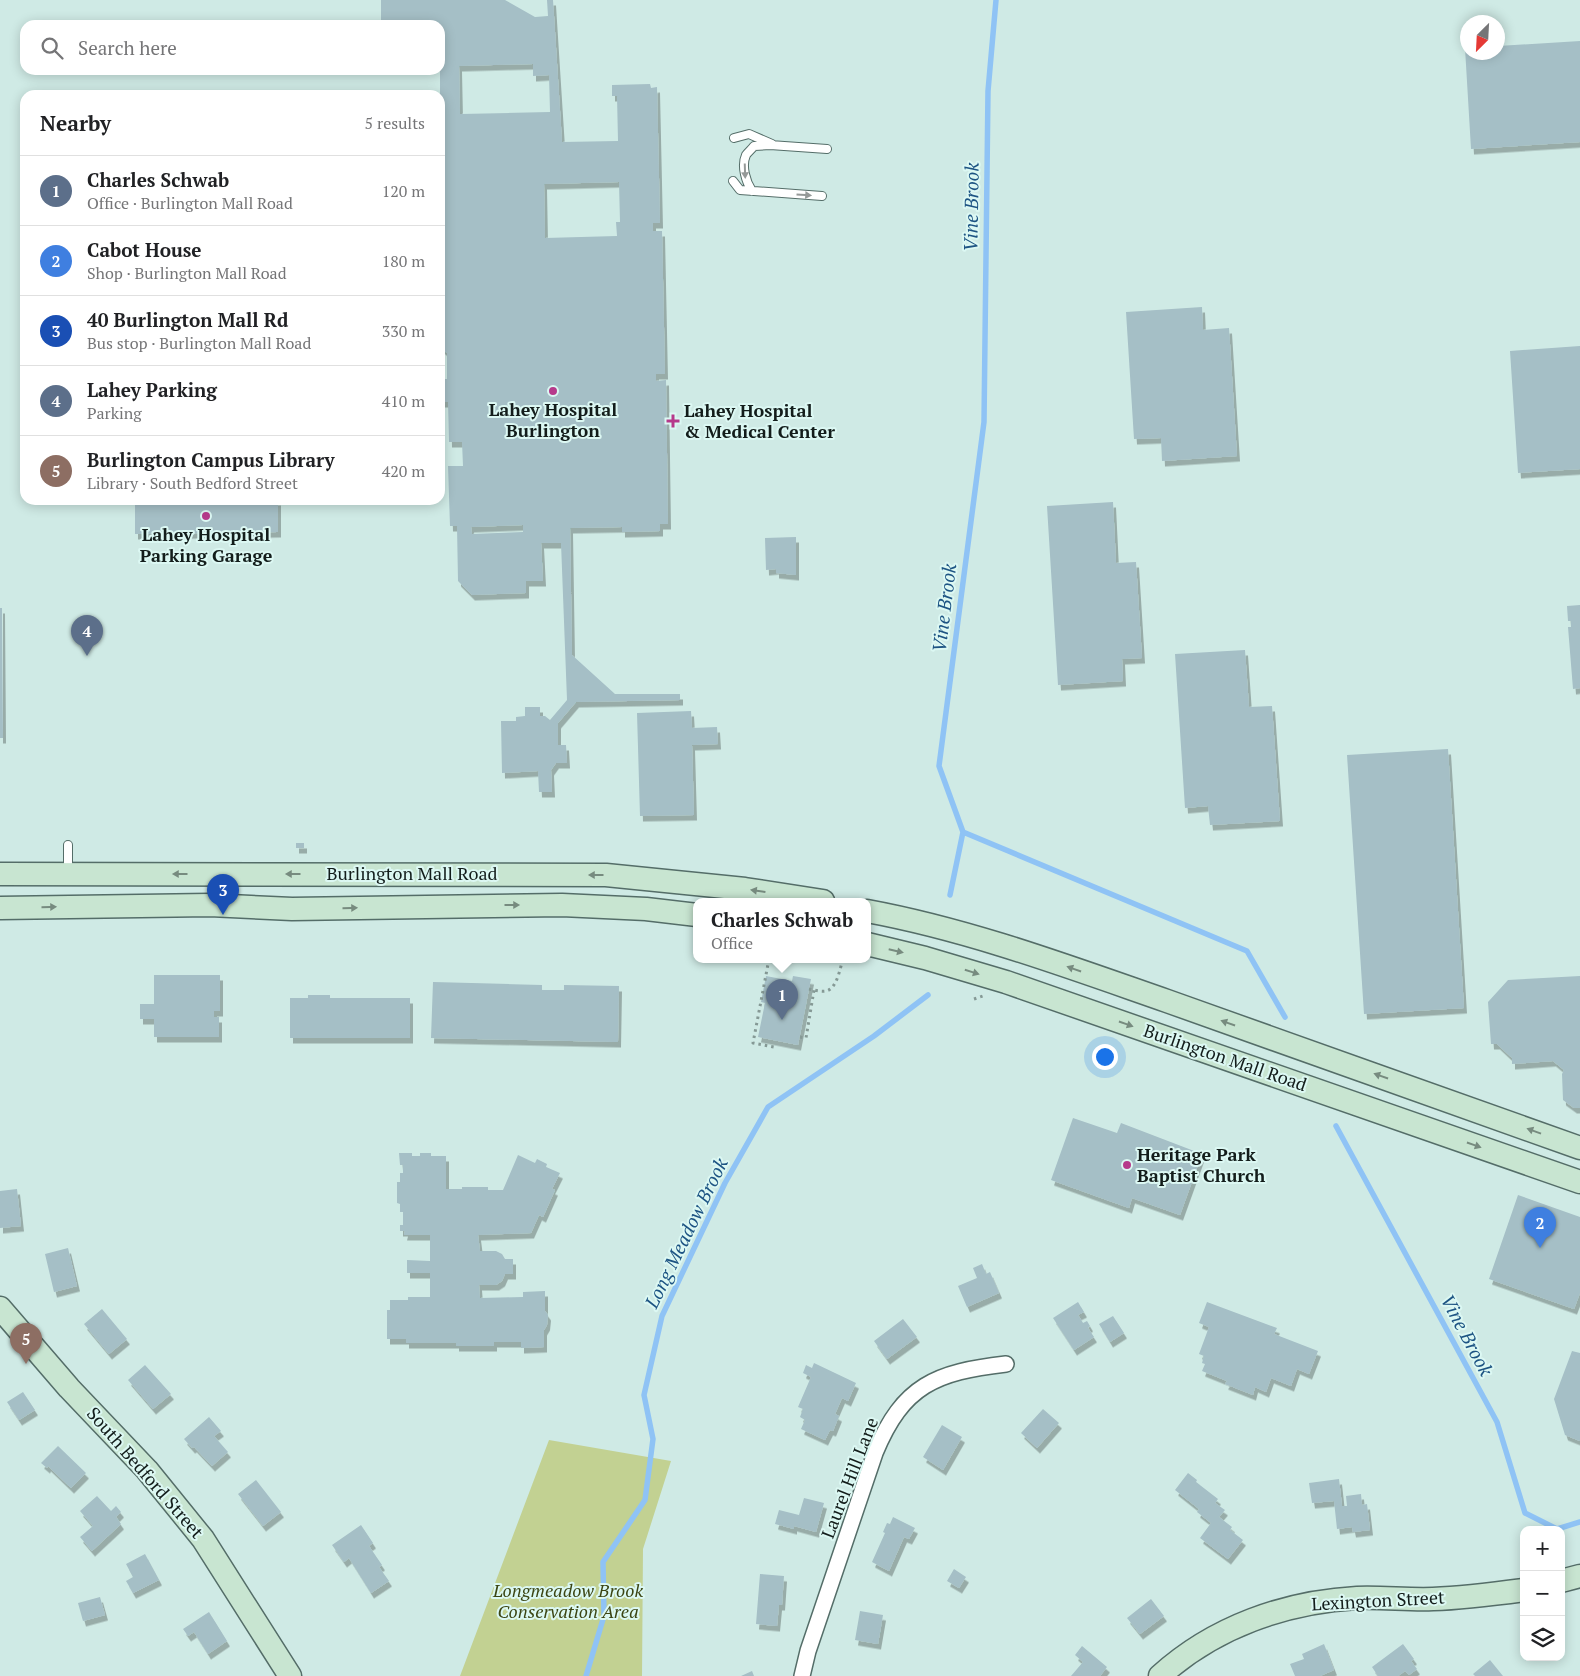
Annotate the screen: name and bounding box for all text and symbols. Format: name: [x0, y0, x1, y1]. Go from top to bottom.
north arrow: [1460, 15, 1505, 60]
search box: [20, 20, 445, 75]
icon: search: [38, 34, 66, 62]
text: Search here: [78, 35, 177, 60]
text: Nearby: [40, 109, 111, 137]
text: 5 results: [365, 112, 425, 134]
water label: Vine Brook: [957, 161, 984, 252]
one-way arrow: [742, 163, 750, 179]
text: Charles Schwab: [87, 167, 229, 192]
text: 1: [51, 180, 61, 202]
text: 120 m: [382, 180, 425, 202]
one-way arrow: [797, 191, 813, 199]
text: Office · Burlington Mall Road: [87, 192, 293, 214]
text: Cabot House: [87, 237, 202, 262]
text: 2: [51, 250, 61, 272]
text: 180 m: [382, 250, 425, 272]
text: Shop · Burlington Mall Road: [87, 262, 287, 284]
text: 40 Burlington Mall Rd: [87, 307, 288, 332]
text: 3: [51, 320, 61, 342]
text: 330 m: [382, 320, 425, 342]
text: Bus stop · Burlington Mall Road: [87, 332, 311, 354]
text: Lahey Parking: [87, 377, 217, 402]
marker: Lahey Hospital Burlington: [547, 385, 559, 397]
text: 4: [51, 390, 61, 412]
text: 410 m: [382, 390, 425, 412]
place label: Lahey Hospital Burlington: [489, 397, 617, 442]
place label: Lahey Hospital & Medical Center: [684, 398, 835, 443]
text: Parking: [87, 402, 142, 424]
marker: Lahey Hospital & Medical Center: [666, 414, 680, 428]
text: Burlington Campus Library: [87, 447, 335, 472]
text: 5: [51, 460, 61, 482]
text: 420 m: [382, 460, 425, 482]
text: Library · South Bedford Street: [87, 472, 298, 494]
marker: Lahey Hospital Parking Garage: [200, 510, 212, 522]
place label: Lahey Hospital Parking Garage: [140, 522, 273, 567]
water label: Vine Brook: [926, 561, 961, 654]
pin: 4: [71, 615, 103, 656]
street label: Burlington Mall Road: [326, 861, 498, 885]
one-way arrow: [171, 870, 187, 878]
one-way arrow: [285, 870, 301, 878]
one-way arrow: [588, 871, 604, 879]
pin: 3: [207, 874, 239, 915]
one-way arrow: [749, 886, 765, 894]
popup: [693, 898, 871, 963]
one-way arrow: [504, 901, 520, 909]
one-way arrow: [41, 903, 57, 911]
one-way arrow: [342, 903, 358, 911]
text: Charles Schwab: [711, 907, 853, 932]
text: Office: [711, 932, 753, 954]
one-way arrow: [889, 947, 904, 955]
one-way arrow: [1067, 965, 1082, 972]
one-way arrow: [964, 968, 979, 976]
pin: 1: [766, 979, 798, 1020]
street label: Burlington Mall Road: [1141, 1018, 1310, 1096]
one-way arrow: [1220, 1019, 1235, 1027]
one-way arrow: [1118, 1021, 1133, 1028]
your location: [1092, 1044, 1118, 1070]
one-way arrow: [1374, 1072, 1389, 1079]
one-way arrow: [1526, 1127, 1541, 1135]
one-way arrow: [1467, 1141, 1482, 1149]
place label: Heritage Park Baptist Church: [1137, 1142, 1266, 1187]
water label: Long Meadow Brook: [638, 1153, 733, 1313]
marker: Heritage Park Baptist Church: [1121, 1159, 1133, 1171]
pin: 2: [1524, 1207, 1556, 1248]
water label: Vine Brook: [1435, 1290, 1500, 1381]
pin: 5: [10, 1323, 42, 1364]
street label: South Bedford Street: [82, 1402, 210, 1543]
street label: Laurel Hill Lane: [815, 1414, 883, 1541]
map controls: [1520, 1526, 1565, 1661]
button: +: [1520, 1526, 1565, 1571]
button: −: [1520, 1571, 1565, 1616]
park label: Longmeadow Brook Conservation Area: [492, 1578, 643, 1623]
street label: Lexington Street: [1311, 1585, 1445, 1615]
button: layers: [1520, 1616, 1565, 1661]

